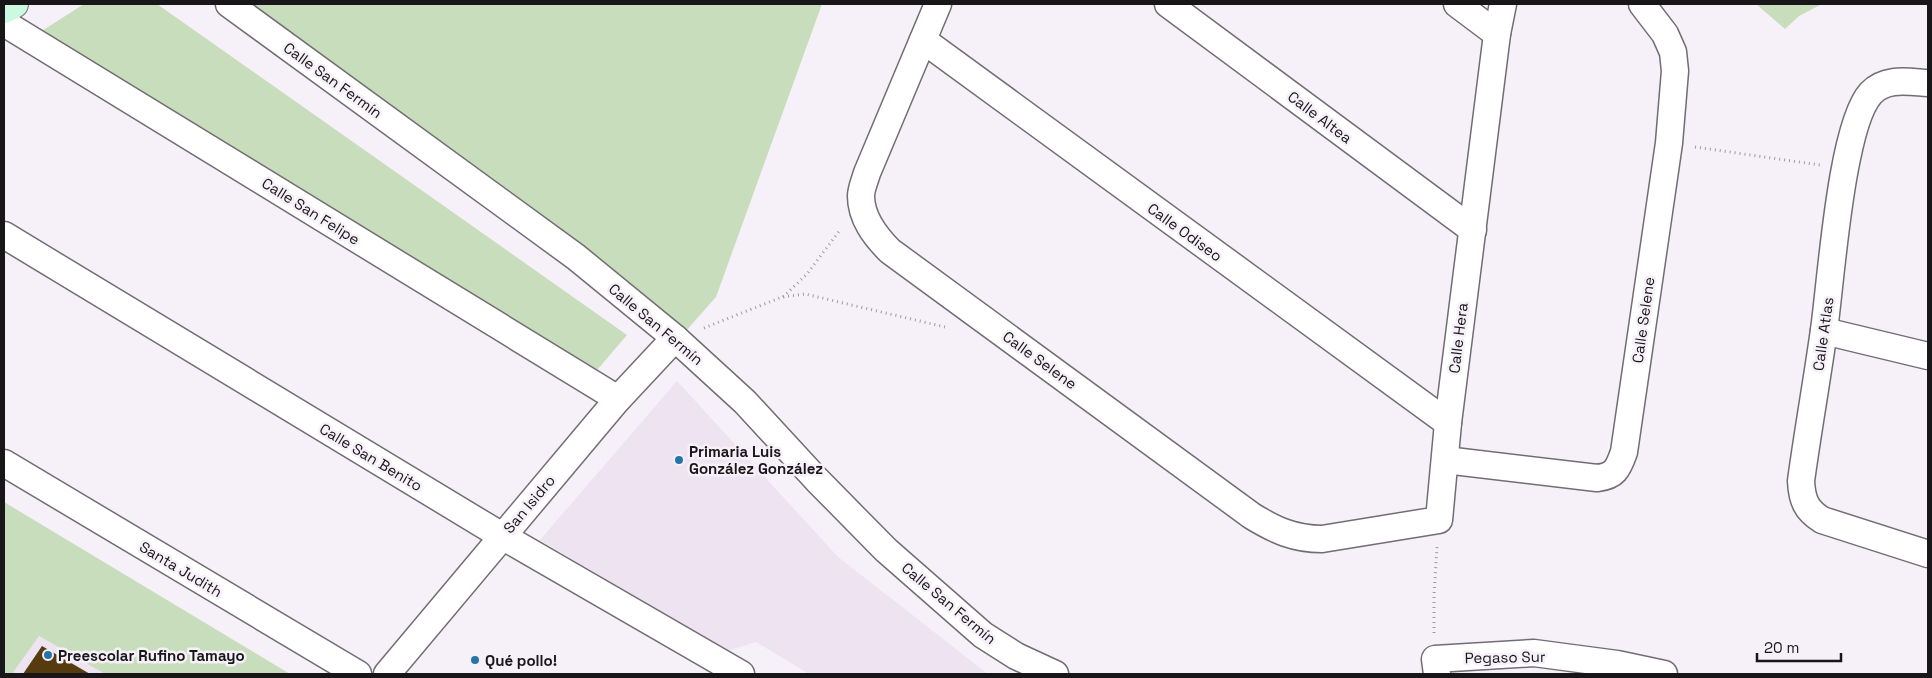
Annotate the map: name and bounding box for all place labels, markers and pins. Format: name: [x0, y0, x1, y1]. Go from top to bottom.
place label: Primaria Luis González González: [689, 442, 823, 478]
marker: Primaria Luis González González: [673, 454, 685, 466]
place label: Preescolar Rufino Tamayo: [58, 646, 245, 665]
marker: Preescolar Rufino Tamayo: [42, 649, 54, 661]
place label: Qué pollo!: [485, 651, 557, 670]
marker: Qué pollo!: [469, 654, 481, 666]

